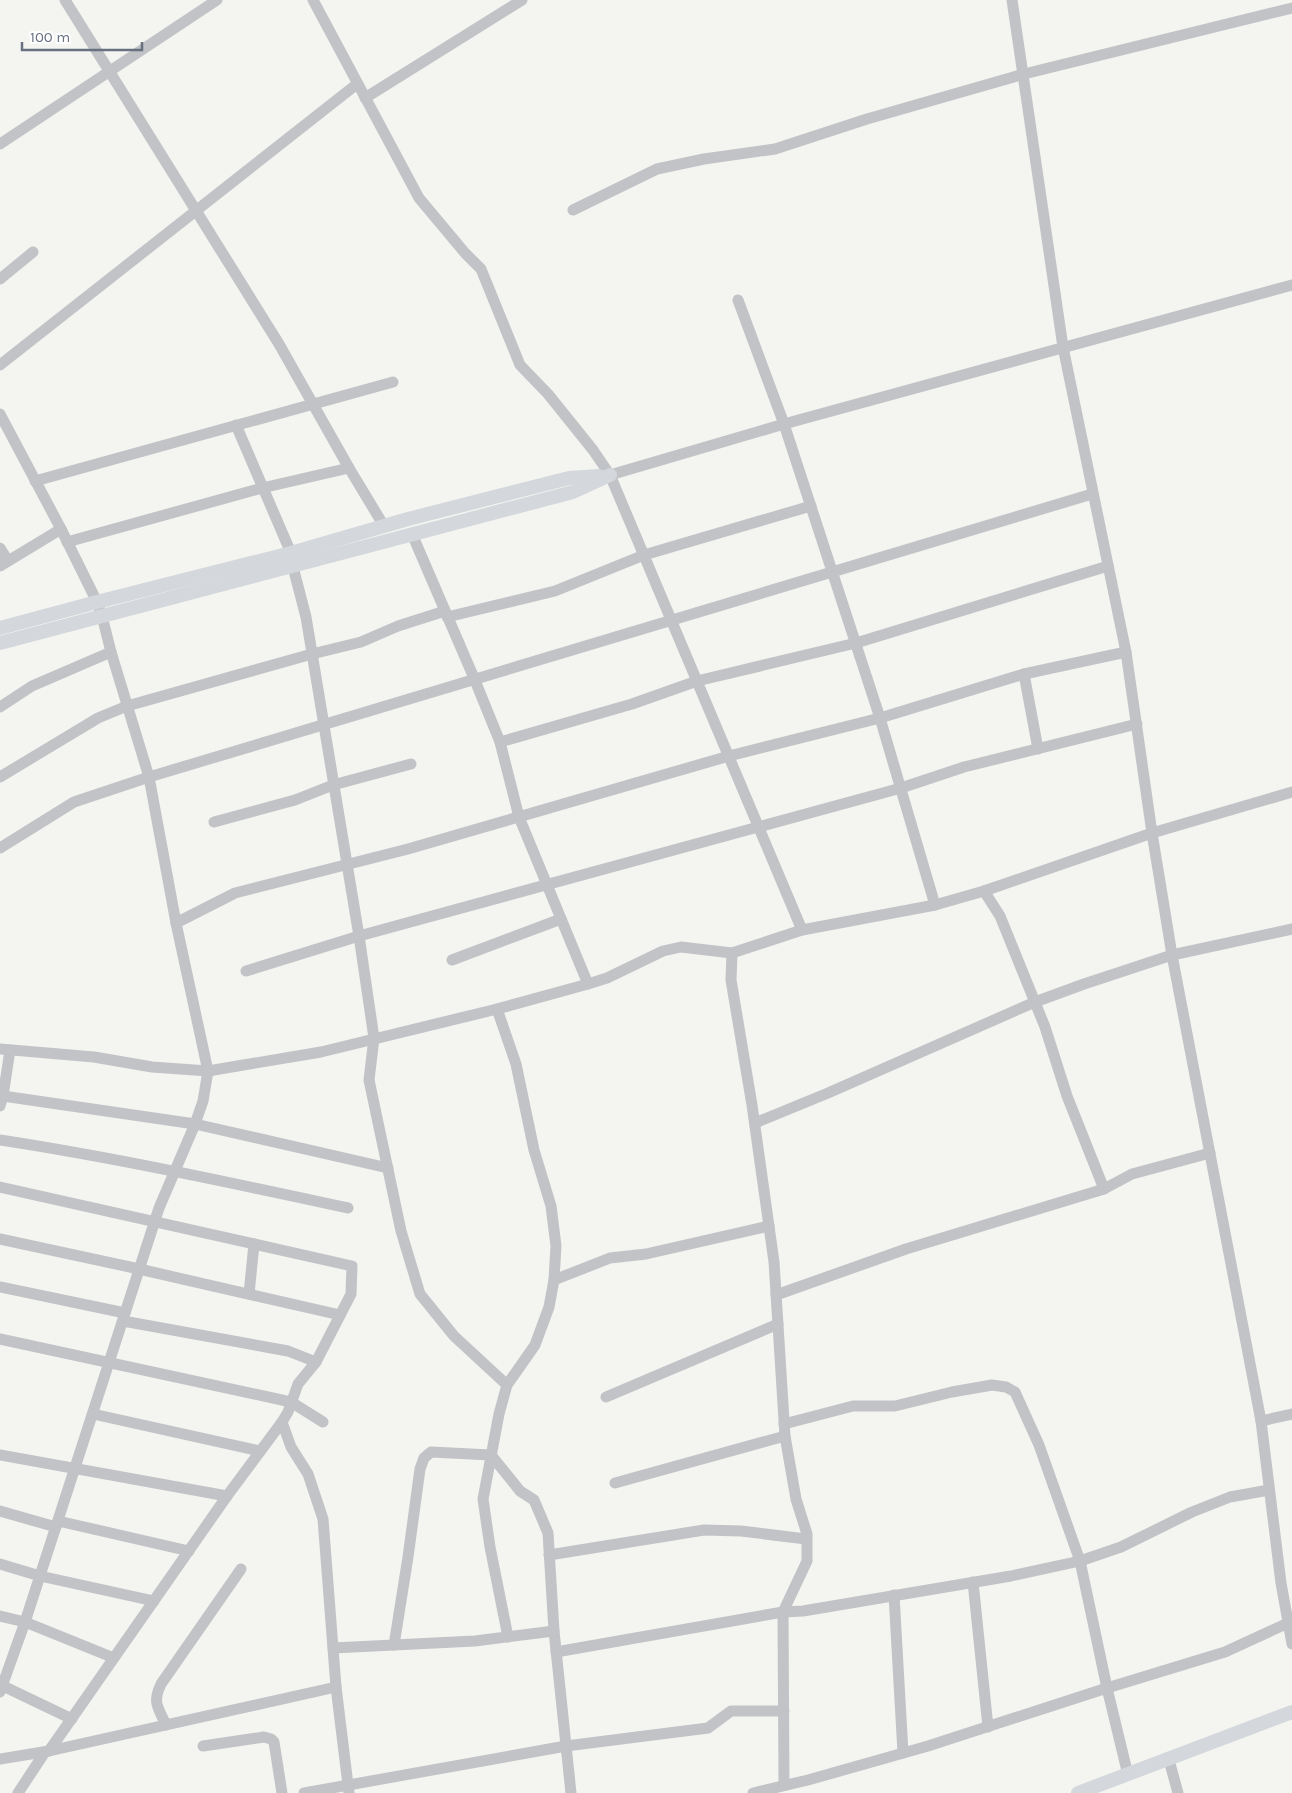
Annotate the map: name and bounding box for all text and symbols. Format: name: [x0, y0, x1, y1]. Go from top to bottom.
scale bar: [22, 20, 142, 52]
text: 100 m: [30, 28, 70, 46]

